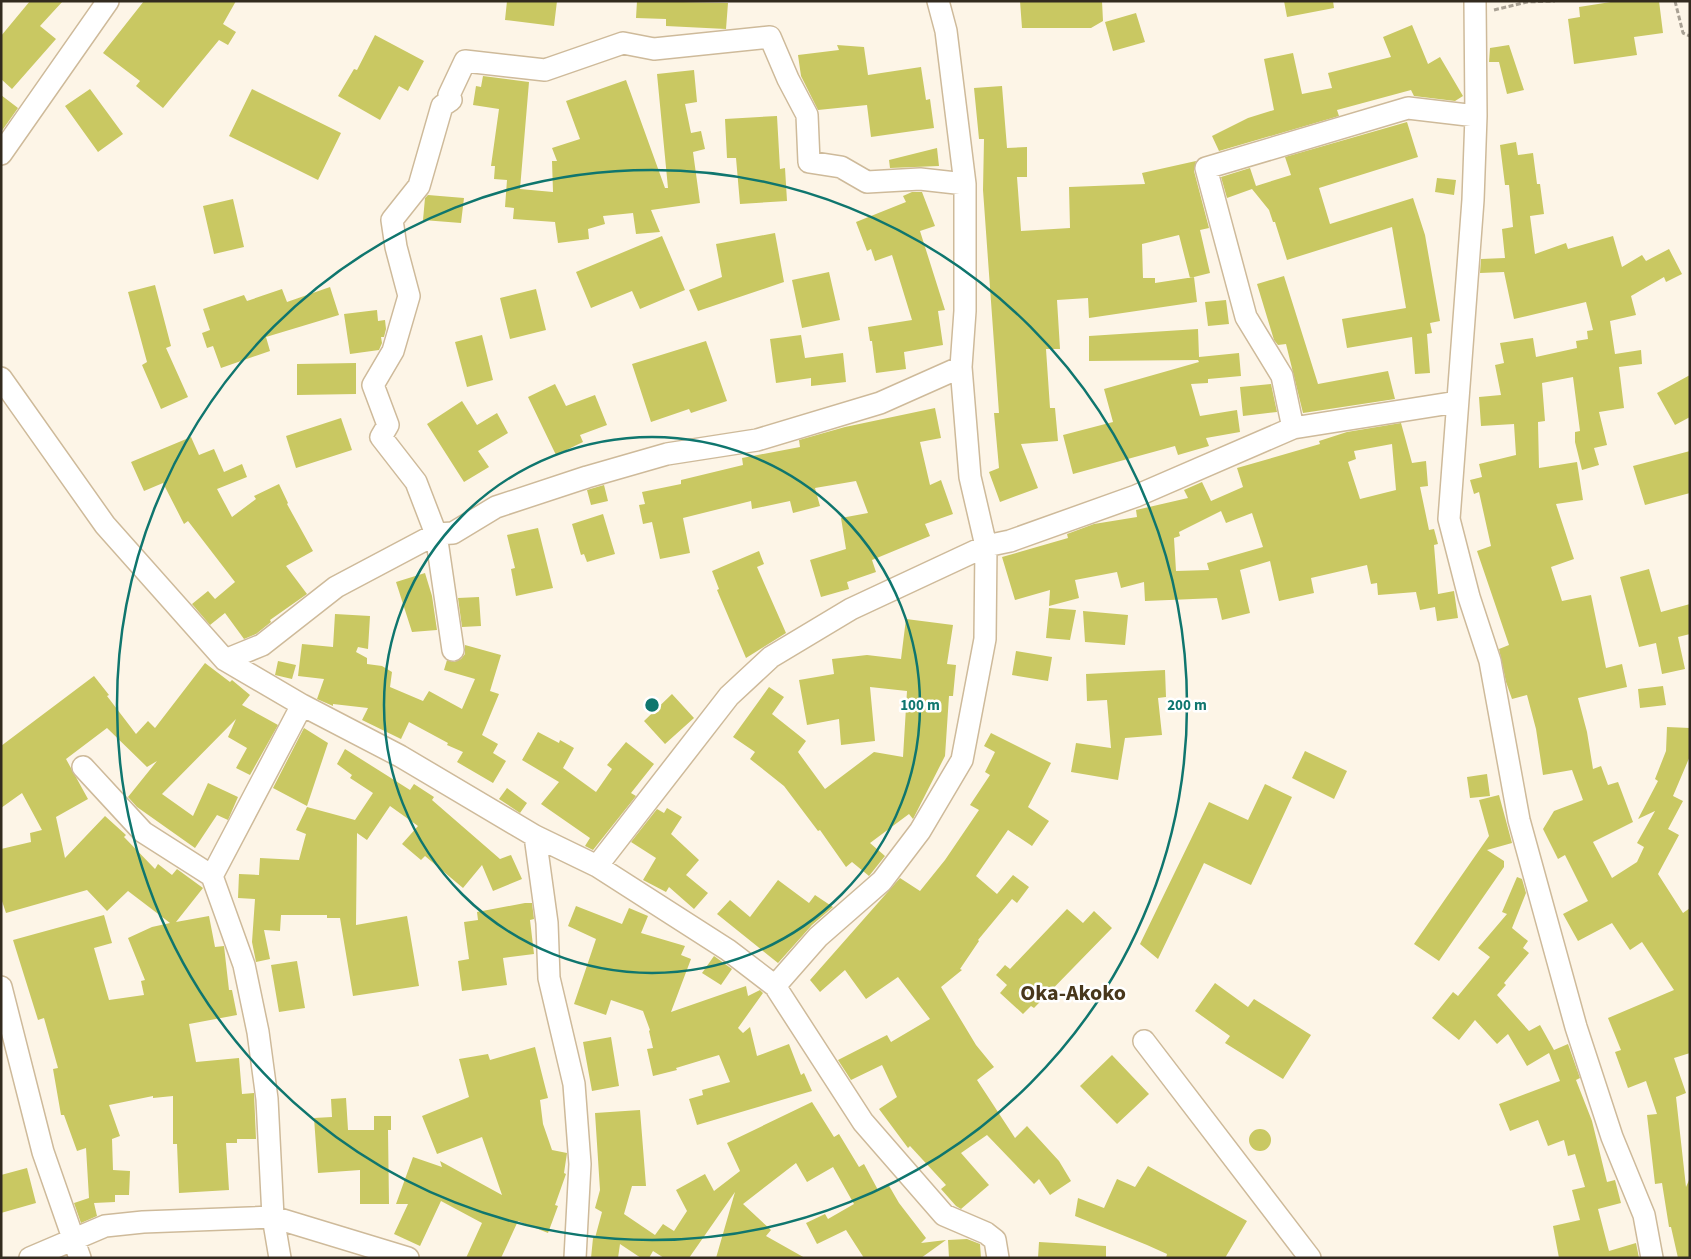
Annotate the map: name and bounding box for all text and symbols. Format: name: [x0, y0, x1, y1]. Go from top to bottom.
text: 100 m: [900, 695, 940, 716]
text: 200 m: [1167, 695, 1207, 716]
centre of rings: [643, 696, 661, 714]
district label: Oka-Akoko: [1020, 977, 1126, 1009]

